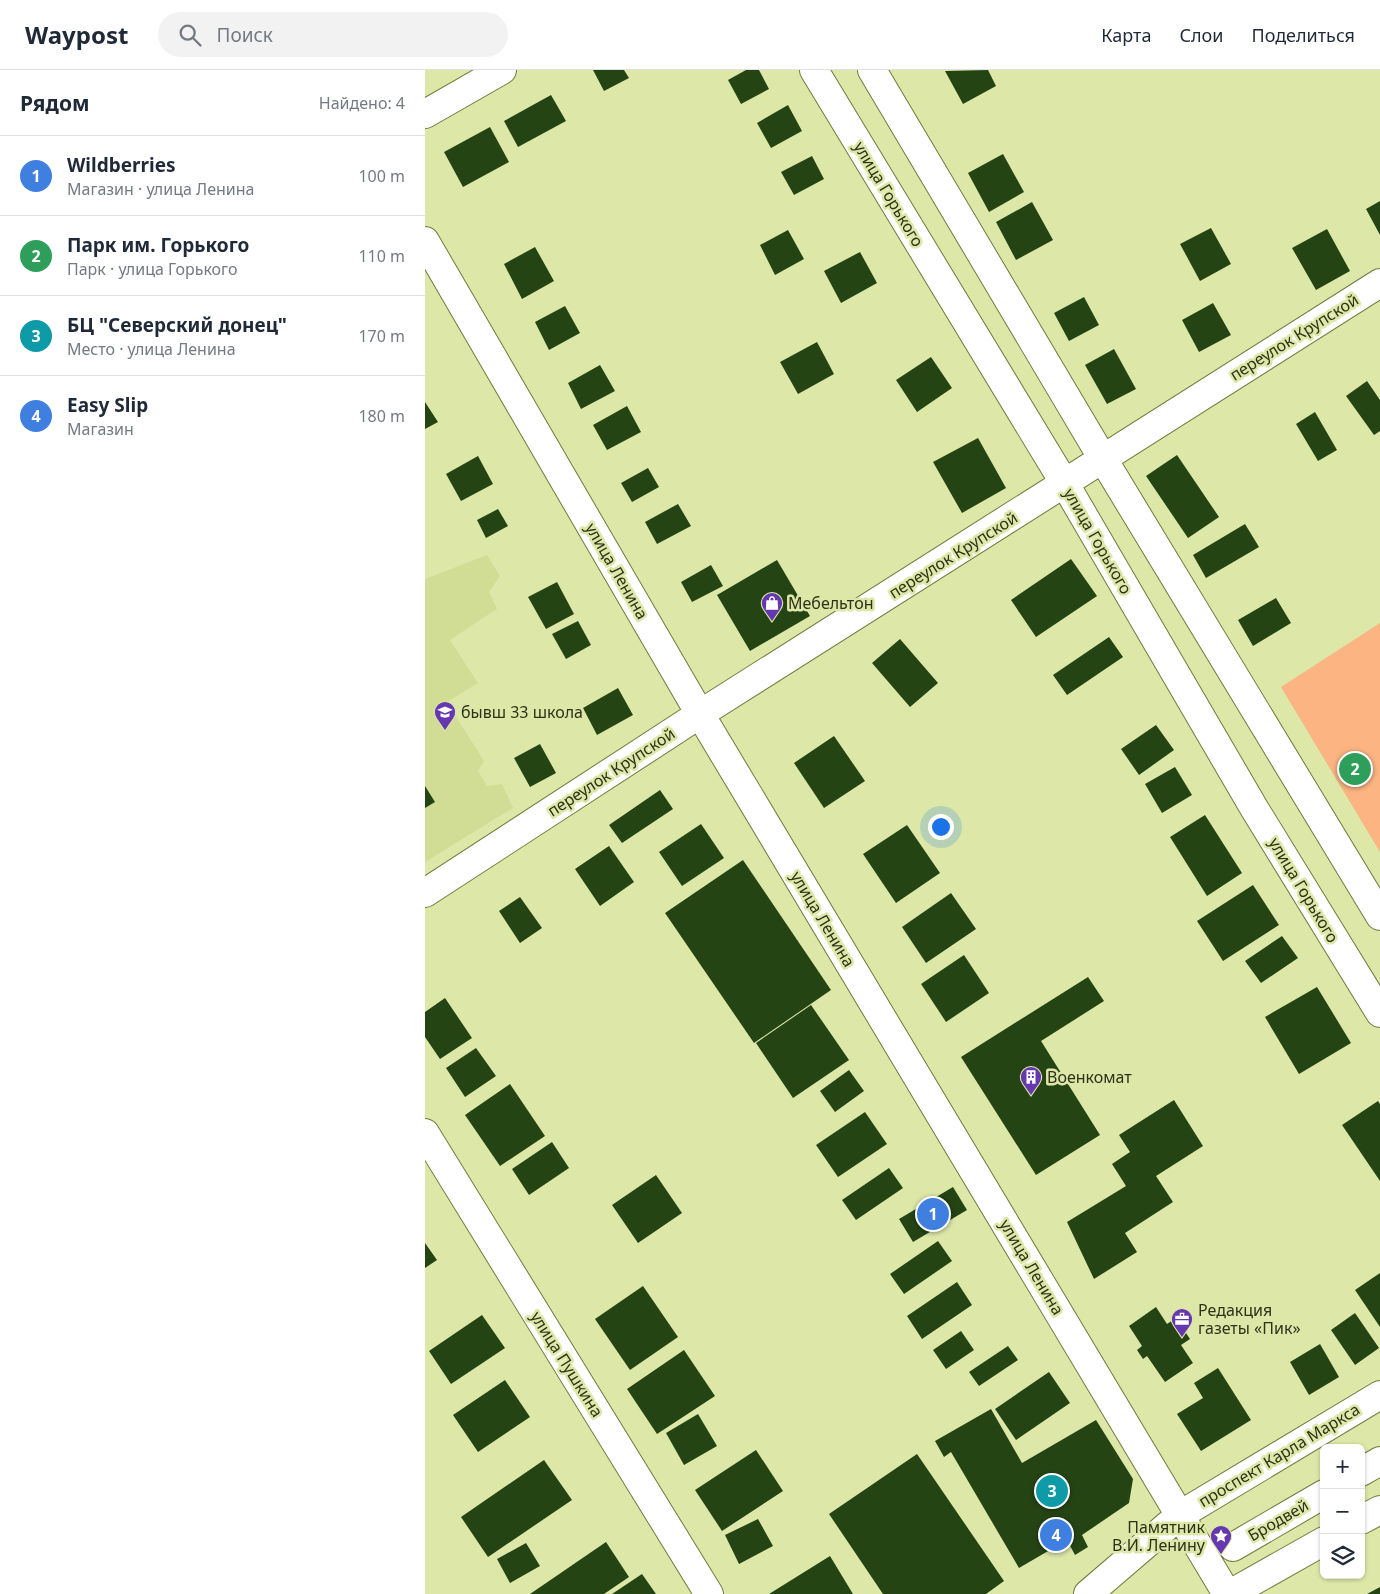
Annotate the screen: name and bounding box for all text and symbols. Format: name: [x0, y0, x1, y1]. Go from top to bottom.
search box: [158, 12, 508, 57]
text: Waypost: [25, 18, 128, 51]
icon: search: [176, 21, 204, 49]
text: Поиск: [216, 22, 273, 48]
text: Карта: [1101, 23, 1151, 47]
text: Слои: [1179, 23, 1223, 47]
text: Поделиться: [1251, 23, 1355, 47]
text: Рядом: [20, 89, 90, 117]
text: Найдено: 4: [319, 92, 405, 114]
street label: улица Горького: [849, 137, 929, 251]
text: Wildberries: [67, 152, 176, 178]
text: 1: [31, 165, 41, 187]
text: 100 m: [358, 165, 405, 187]
text: Магазин · улица Ленина: [67, 178, 254, 200]
text: Парк им. Горького: [67, 232, 249, 258]
text: 2: [31, 245, 41, 267]
text: 110 m: [358, 245, 405, 267]
text: Парк · улица Горького: [67, 258, 237, 280]
street label: переулок Крупской: [1225, 288, 1363, 386]
text: БЦ "Северский донец": [67, 312, 287, 338]
text: 3: [31, 325, 41, 347]
text: 170 m: [358, 325, 405, 347]
text: Место · улица Ленина: [67, 338, 236, 360]
text: Easy Slip: [67, 392, 148, 418]
text: 4: [31, 405, 41, 427]
text: 180 m: [358, 405, 405, 427]
text: Магазин: [67, 418, 134, 440]
street label: улица Горького: [1059, 484, 1137, 598]
street label: переулок Крупской: [884, 506, 1022, 604]
street label: улица Ленина: [580, 519, 654, 623]
shop icon: Мебельтон: [760, 591, 784, 622]
place label: Мебельтон: [788, 592, 873, 614]
school or university icon: бывш 33 школа: [433, 700, 457, 731]
place label: бывш 33 школа: [461, 701, 583, 723]
street label: переулок Крупской: [543, 722, 679, 822]
pin: 2: [1339, 750, 1371, 788]
your location: [928, 814, 954, 840]
street label: улица Горького: [1264, 833, 1344, 947]
street label: улица Ленина: [786, 867, 860, 971]
building icon: Военкомат: [1019, 1065, 1043, 1096]
place label: Военкомат: [1047, 1066, 1132, 1088]
pin: 1: [917, 1195, 949, 1233]
street label: улица Ленина: [995, 1215, 1069, 1319]
place label: Редакция газеты «Пик»: [1198, 1299, 1301, 1339]
street label: улица Пушкина: [526, 1307, 608, 1421]
office icon: Редакция газеты «Пик»: [1170, 1307, 1194, 1338]
street label: проспект Карла Маркса: [1194, 1398, 1364, 1512]
map controls: [1320, 1444, 1365, 1579]
button: +: [1320, 1444, 1365, 1489]
pin: 3: [1036, 1472, 1068, 1510]
button: −: [1320, 1489, 1365, 1534]
street label: Бродвей: [1244, 1494, 1312, 1546]
pin: 4: [1040, 1516, 1072, 1554]
place label: Памятник В.И. Ленину: [1112, 1516, 1206, 1556]
place icon: Памятник В.И. Ленину: [1209, 1524, 1233, 1555]
button: layers: [1320, 1534, 1365, 1579]

